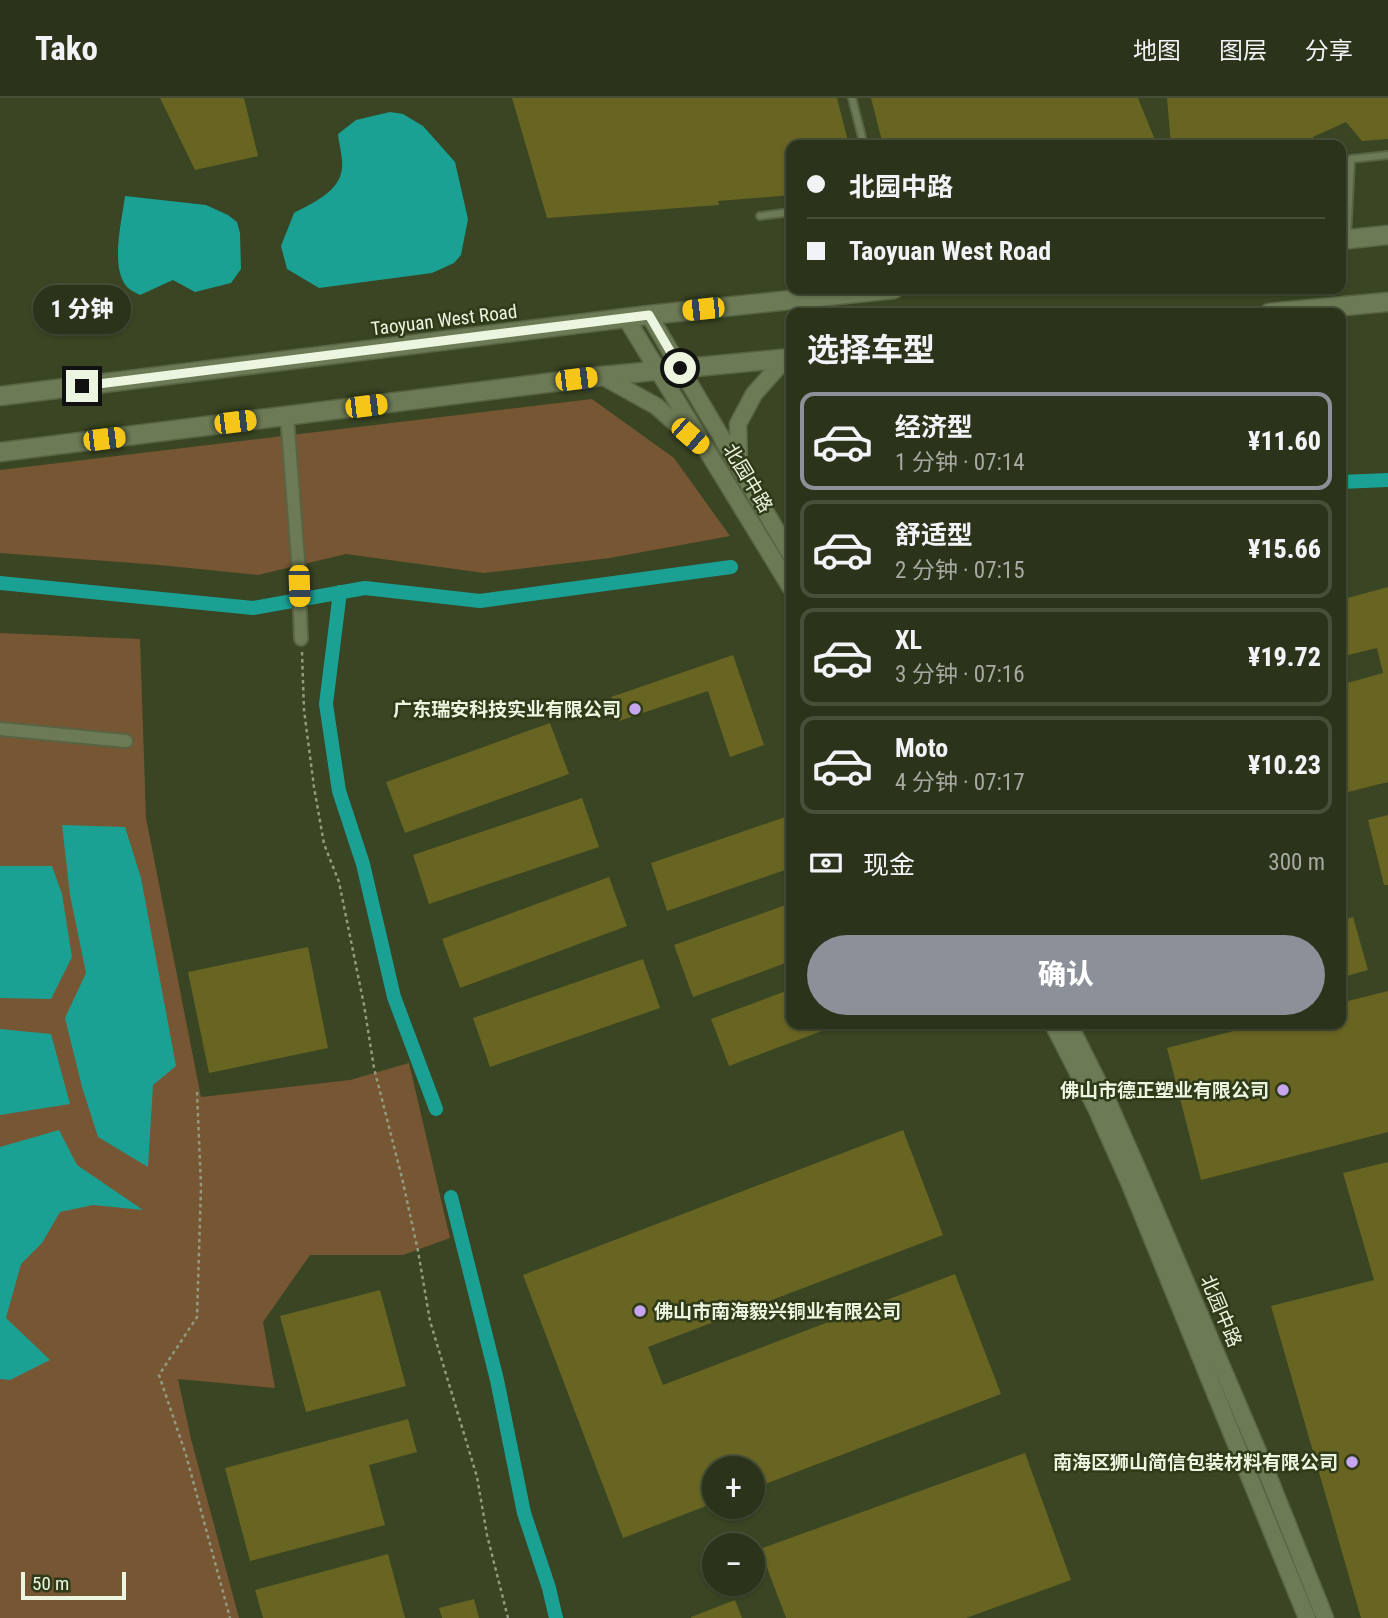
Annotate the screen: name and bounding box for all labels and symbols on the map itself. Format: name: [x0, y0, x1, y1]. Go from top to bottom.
callout: 1 分钟: [33, 285, 131, 334]
car: [682, 296, 725, 322]
street label: Taoyuan West Road: [370, 300, 518, 340]
route start: [664, 352, 696, 384]
car: [554, 366, 599, 392]
route end: [66, 370, 98, 402]
car: [344, 393, 389, 419]
car: [213, 409, 258, 435]
car: [668, 414, 713, 458]
car: [82, 426, 127, 452]
street label: 北园中路: [719, 439, 777, 517]
car: [288, 565, 311, 607]
place label: 广东瑞安科技实业有限公司: [393, 698, 621, 721]
marker: 广东瑞安科技实业有限公司: [627, 701, 643, 717]
place label: 佛山市德正塑业有限公司: [1060, 1079, 1269, 1102]
marker: 佛山市德正塑业有限公司: [1275, 1082, 1291, 1098]
street label: 北园中路: [1196, 1272, 1246, 1350]
place label: 佛山市南海毅兴铜业有限公司: [654, 1300, 901, 1323]
marker: 佛山市南海毅兴铜业有限公司: [632, 1303, 648, 1319]
place label: 南海区狮山简信包装材料有限公司: [1053, 1451, 1338, 1474]
marker: 南海区狮山简信包装材料有限公司: [1344, 1454, 1360, 1470]
scale bar: [21, 1569, 126, 1601]

